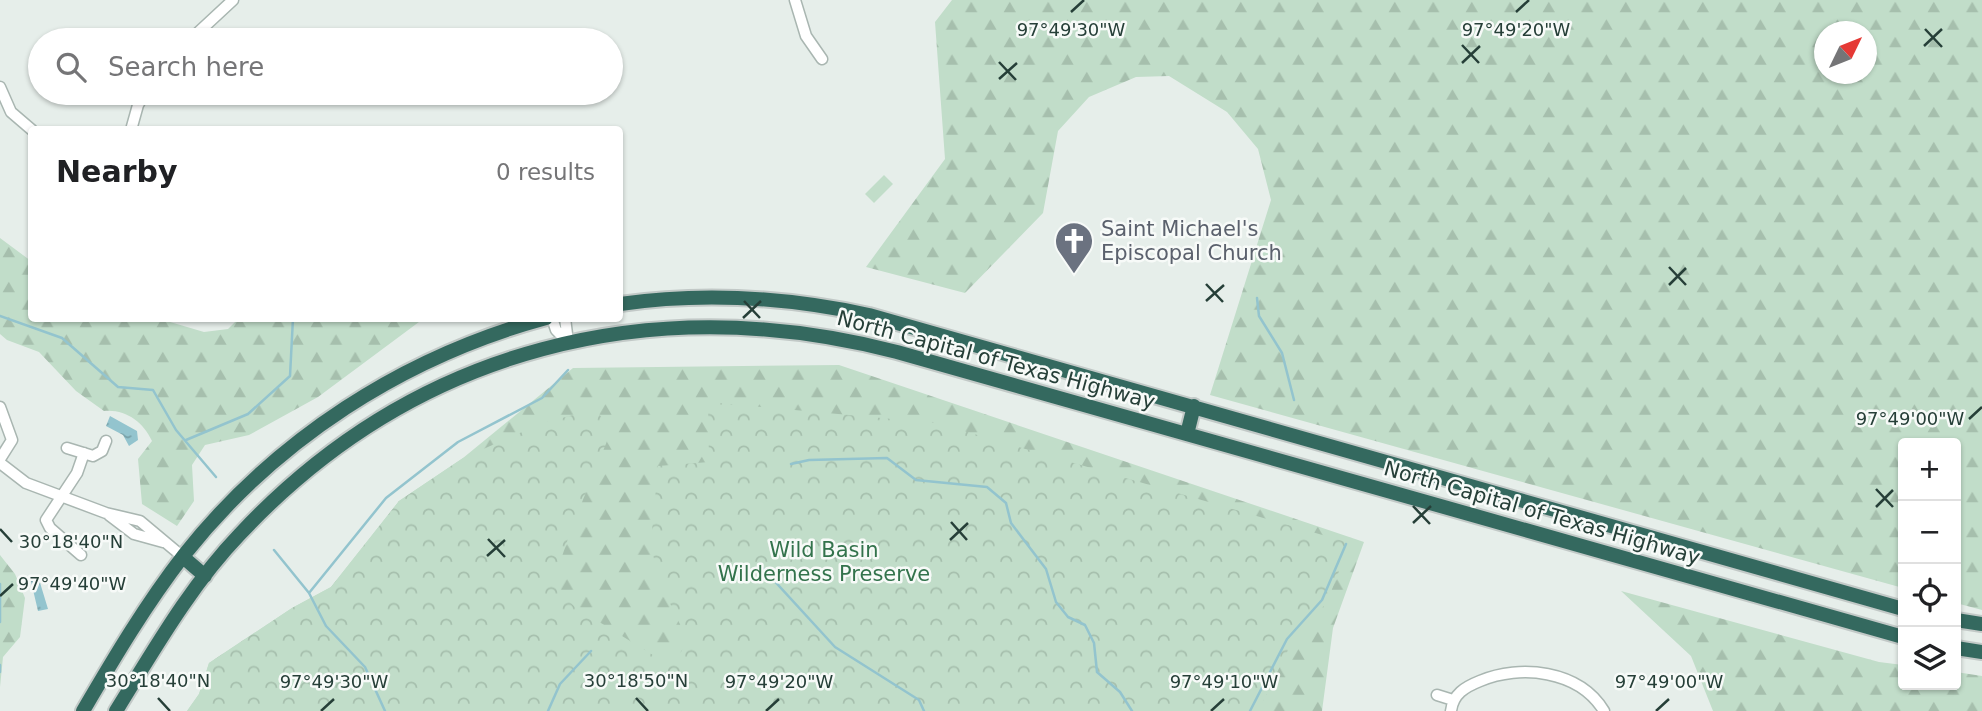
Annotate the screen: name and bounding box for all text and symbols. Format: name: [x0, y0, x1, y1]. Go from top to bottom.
text: 97°49'30"W: [1017, 19, 1126, 40]
text: 97°49'20"W: [1462, 19, 1571, 40]
north arrow: [1814, 21, 1877, 84]
search box: [28, 28, 623, 105]
icon: search: [52, 48, 90, 86]
text: Search here: [108, 52, 264, 82]
text: Nearby: [56, 154, 178, 189]
text: 0 results: [496, 159, 595, 185]
place label: Saint Michael's Episcopal Church: [1101, 217, 1282, 265]
church icon: Saint Michael's Episcopal Church: [1053, 220, 1095, 275]
street label: North Capital of Texas Highway: [834, 306, 1158, 414]
text: 97°49'00"W: [1856, 408, 1965, 429]
map controls: [1898, 438, 1961, 690]
button: +: [1898, 438, 1961, 501]
street label: North Capital of Texas Highway: [1381, 456, 1703, 570]
button: −: [1898, 501, 1961, 564]
text: 30°18'40"N: [19, 531, 123, 552]
park label: Wild Basin Wilderness Preserve: [718, 538, 930, 586]
button: locate: [1898, 564, 1961, 627]
text: 97°49'40"W: [18, 573, 127, 594]
button: layers: [1898, 627, 1961, 690]
text: 30°18'40"N: [106, 670, 210, 691]
text: 30°18'50"N: [584, 670, 688, 691]
text: 97°49'30"W: [280, 671, 389, 692]
text: 97°49'20"W: [725, 671, 834, 692]
text: 97°49'10"W: [1170, 671, 1279, 692]
text: 97°49'00"W: [1615, 671, 1724, 692]

